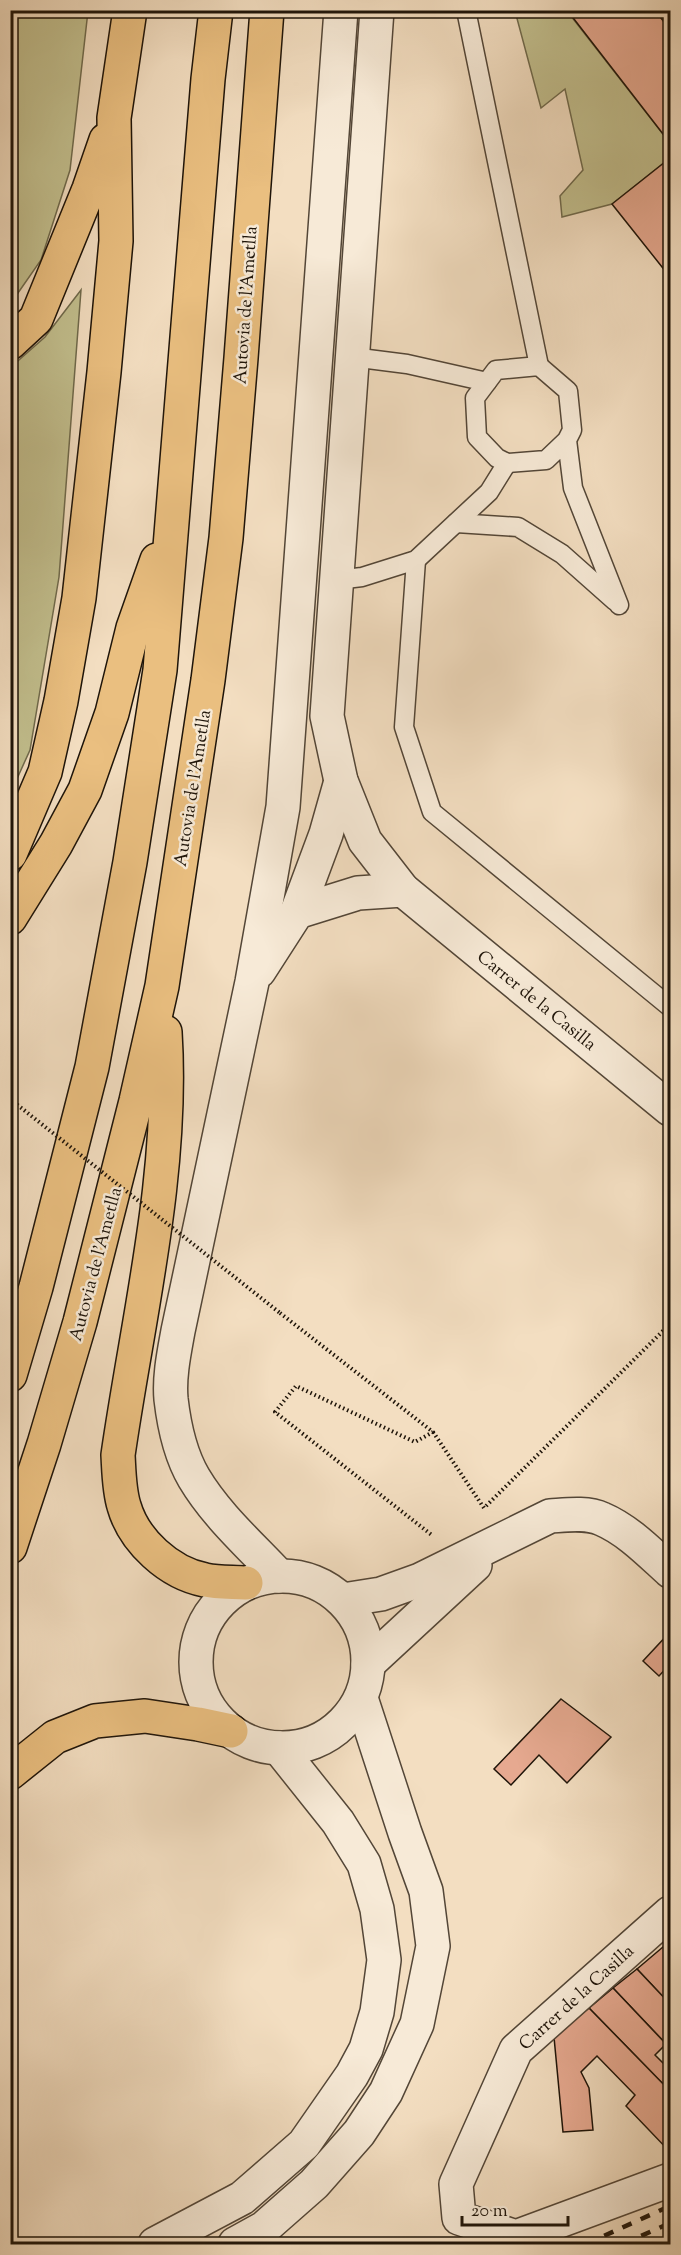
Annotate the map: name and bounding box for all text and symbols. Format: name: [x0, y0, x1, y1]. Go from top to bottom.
street label: Autovia de l'Ametlla: [229, 225, 265, 385]
street label: Autovia de l'Ametlla: [169, 708, 219, 869]
street label: Carrer de la Casilla: [470, 945, 601, 1058]
street label: Autovia de l'Ametlla: [64, 1185, 130, 1344]
street label: Carrer de la Casilla: [514, 1940, 641, 2057]
scale bar: [462, 2189, 568, 2227]
text: 20 m: [471, 2199, 508, 2225]

